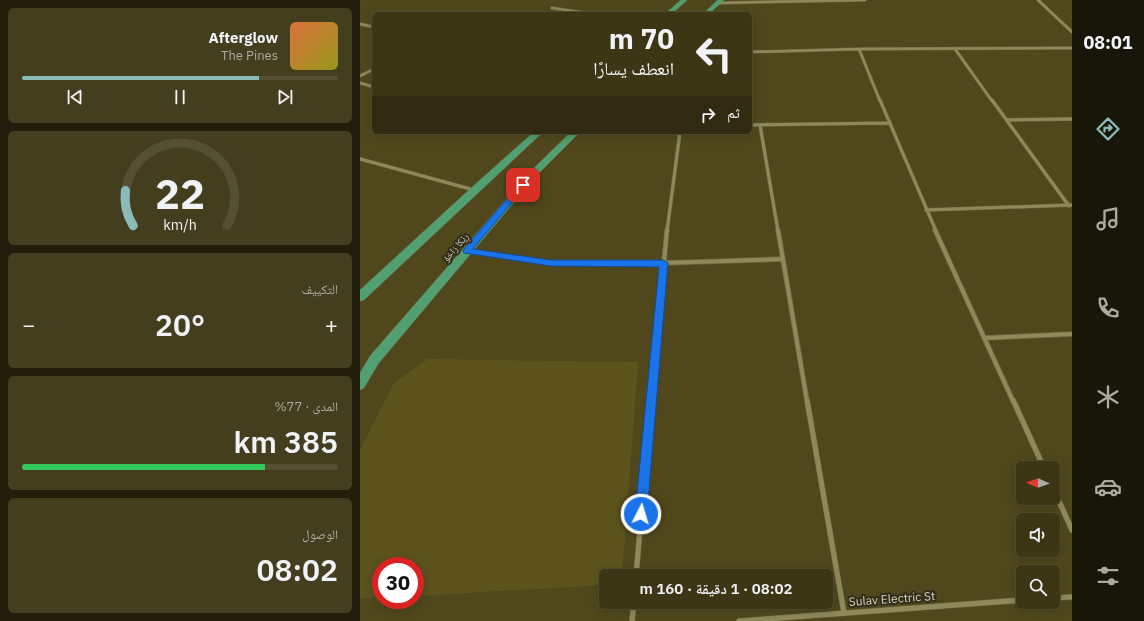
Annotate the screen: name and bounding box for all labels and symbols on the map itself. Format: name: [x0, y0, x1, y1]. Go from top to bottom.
pin: [506, 168, 540, 202]
street label: ڕێکا زاخۆ: [439, 230, 472, 265]
north arrow: [1016, 461, 1060, 505]
position arrow: [620, 493, 662, 535]
speed limit sign: 30: [372, 557, 424, 609]
street label: Sulav Electric St: [848, 588, 936, 609]

